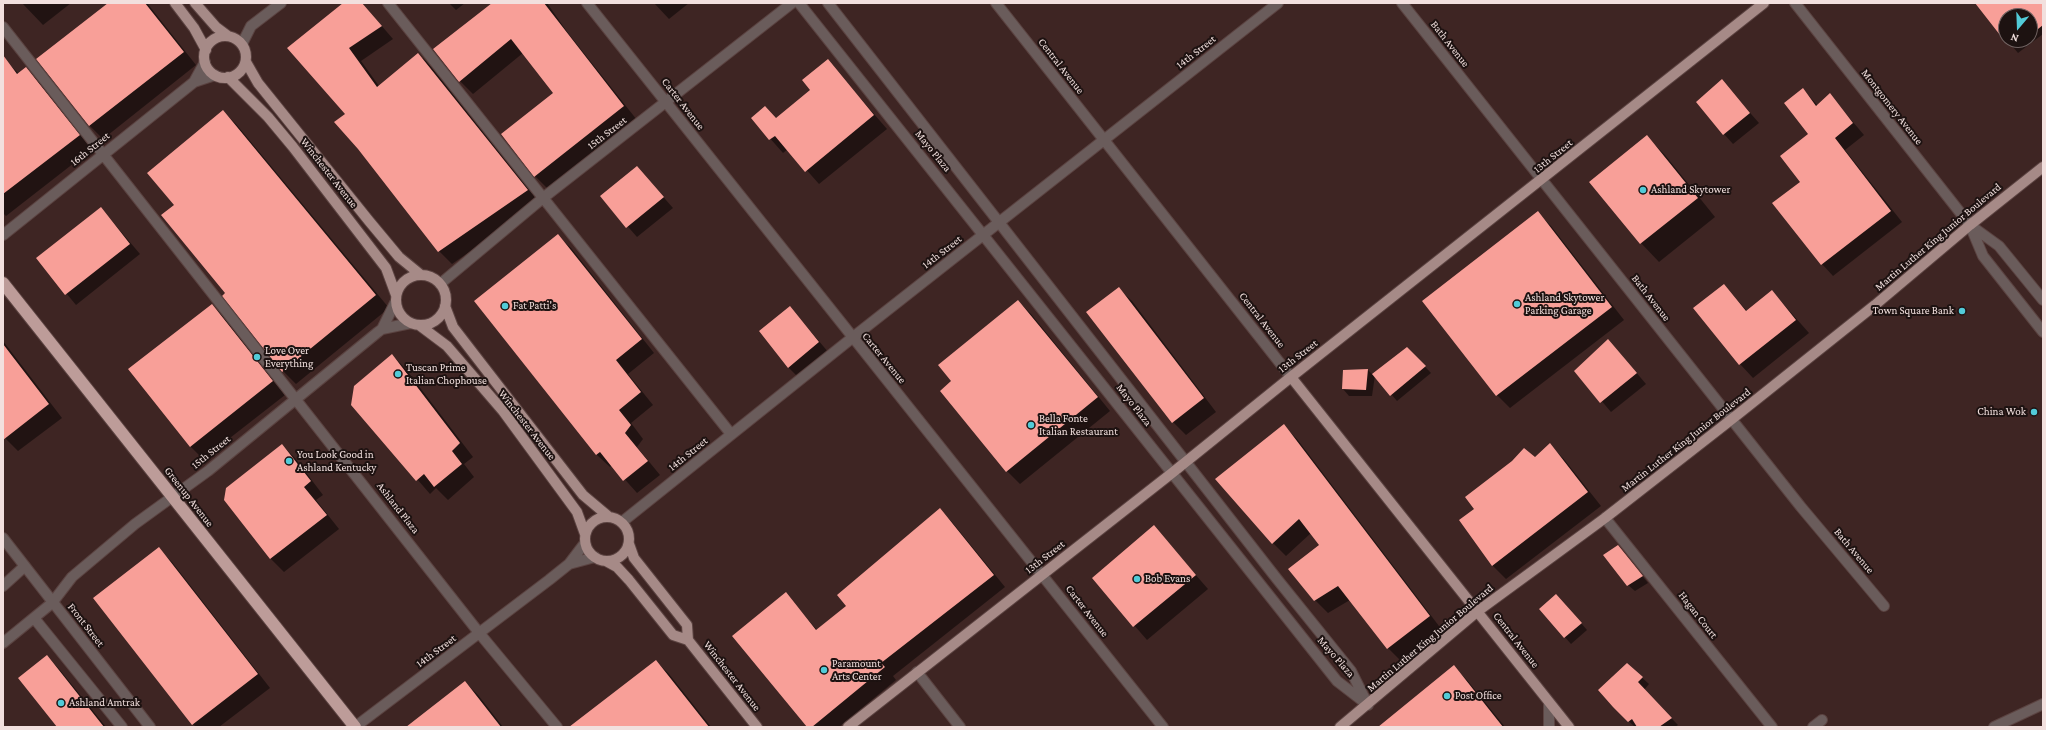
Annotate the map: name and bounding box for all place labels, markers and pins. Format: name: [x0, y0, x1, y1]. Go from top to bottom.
place label: Ashland Skytower: [1651, 183, 1730, 197]
marker: Ashland Skytower: [1638, 185, 1648, 195]
place label: Ashland Skytower Parking Garage: [1525, 291, 1604, 317]
place label: Fat Patti's: [513, 299, 556, 313]
marker: Ashland Skytower Parking Garage: [1512, 299, 1522, 309]
marker: Fat Patti's: [500, 301, 510, 311]
place label: Town Square Bank: [1872, 304, 1954, 318]
marker: Town Square Bank: [1957, 306, 1967, 316]
place label: Love Over Everything: [265, 344, 313, 370]
marker: Love Over Everything: [252, 352, 262, 362]
place label: Tuscan Prime Italian Chophouse: [406, 361, 487, 387]
marker: Tuscan Prime Italian Chophouse: [393, 369, 403, 379]
place label: China Wok: [1977, 405, 2026, 419]
marker: China Wok: [2029, 407, 2039, 417]
place label: Bella Fonte Italian Restaurant: [1039, 412, 1118, 438]
marker: Bella Fonte Italian Restaurant: [1026, 420, 1036, 430]
place label: You Look Good in Ashland Kentucky: [297, 448, 376, 474]
marker: You Look Good in Ashland Kentucky: [284, 456, 294, 466]
place label: Bob Evans: [1145, 572, 1190, 586]
marker: Bob Evans: [1132, 574, 1142, 584]
place label: Paramount Arts Center: [832, 657, 882, 683]
marker: Paramount Arts Center: [819, 665, 829, 675]
place label: Post Office: [1455, 689, 1502, 703]
marker: Post Office: [1442, 691, 1452, 701]
place label: Ashland Amtrak: [69, 696, 140, 710]
marker: Ashland Amtrak: [56, 698, 66, 708]

